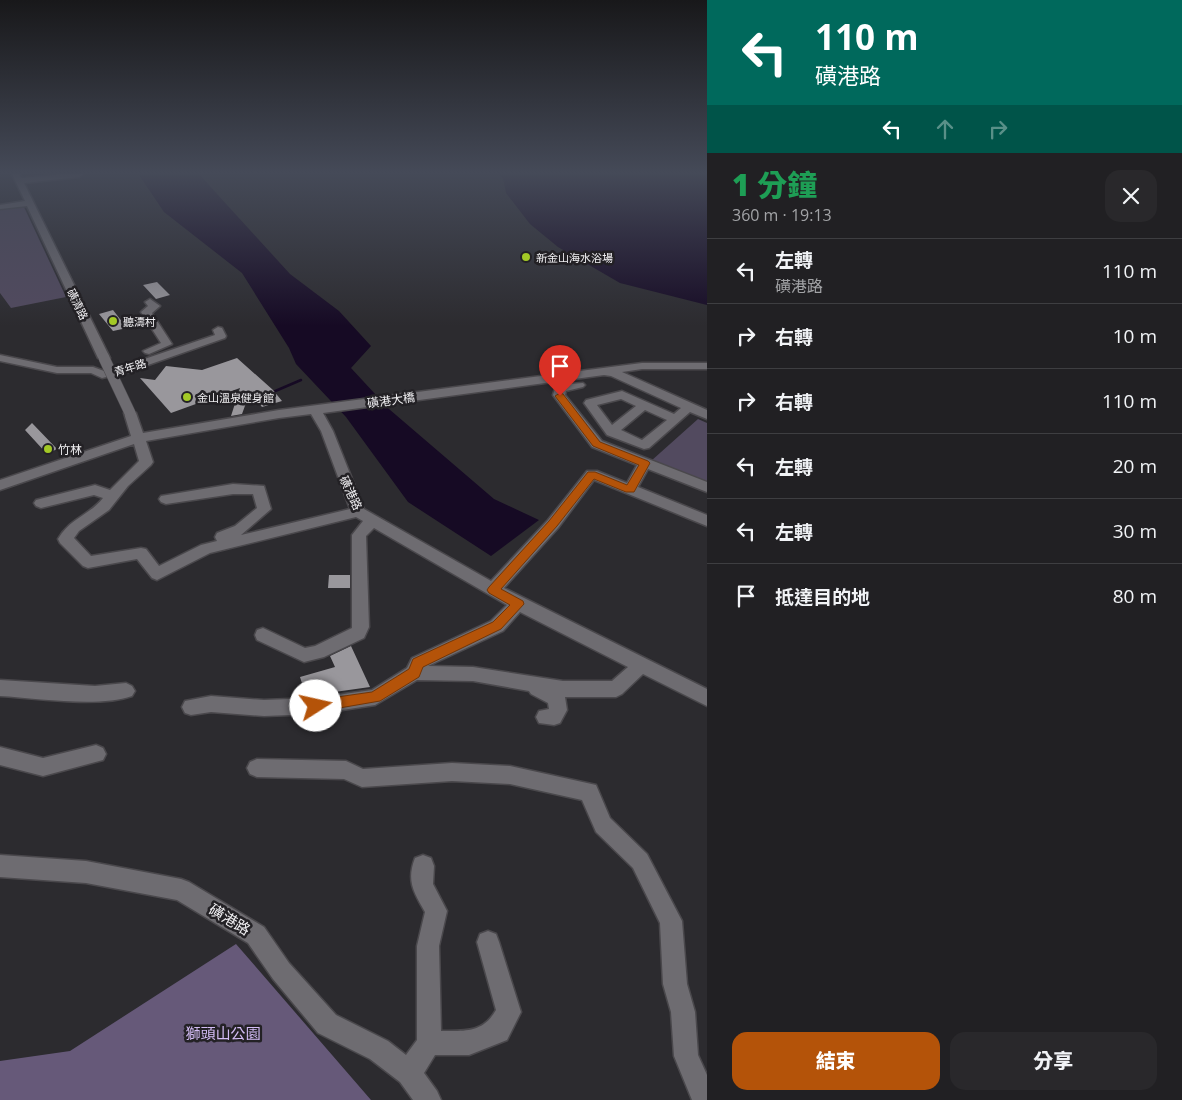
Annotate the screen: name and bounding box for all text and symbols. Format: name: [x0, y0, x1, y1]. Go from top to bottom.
text: 110 m: [815, 13, 919, 60]
icon: left: [732, 20, 797, 85]
text: 磺港路: [815, 60, 881, 90]
icon: left: [878, 115, 906, 143]
icon: ahead: [931, 115, 959, 143]
icon: right: [984, 115, 1012, 143]
text: 1 分鐘: [732, 164, 817, 205]
button: close: [1105, 170, 1157, 222]
text: 360 m · 19:13: [732, 204, 832, 226]
text: 左轉: [775, 247, 813, 273]
place label: 新金山海水浴場: [536, 250, 613, 265]
marker: 新金山海水浴場: [520, 251, 532, 263]
icon: left: [732, 257, 760, 285]
text: 110 m: [1102, 258, 1157, 284]
text: 磺港路: [775, 275, 823, 297]
street label: 磺清路: [64, 286, 92, 322]
place label: 聽濤村: [123, 314, 156, 329]
marker: 聽濤村: [107, 315, 119, 327]
icon: right: [732, 322, 760, 350]
text: 10 m: [1113, 323, 1157, 349]
text: 右轉: [775, 324, 813, 350]
pin: [539, 345, 581, 396]
icon: arrive: [546, 352, 574, 380]
street label: 青年路: [112, 355, 148, 379]
icon: right: [732, 387, 760, 415]
street label: 磺港大橋: [366, 388, 416, 412]
text: 110 m: [1102, 388, 1157, 414]
text: 右轉: [775, 389, 813, 415]
place label: 金山溫泉健身館: [197, 390, 274, 405]
marker: 金山溫泉健身館: [181, 391, 193, 403]
place label: 竹林: [58, 441, 82, 458]
marker: 竹林: [42, 443, 54, 455]
icon: left: [732, 452, 760, 480]
text: 20 m: [1113, 453, 1157, 479]
text: 左轉: [775, 454, 813, 480]
street label: 磺港路: [336, 473, 366, 513]
icon: left: [732, 517, 760, 545]
text: 30 m: [1113, 518, 1157, 544]
text: 左轉: [775, 519, 813, 545]
icon: arrive: [732, 582, 760, 610]
text: 80 m: [1113, 583, 1157, 609]
text: 抵達目的地: [775, 584, 870, 610]
position arrow: [289, 679, 341, 731]
street label: 磺港路: [206, 899, 254, 939]
park label: 獅頭山公園: [185, 1023, 261, 1043]
button: 結束: [732, 1032, 940, 1090]
button: 分享: [950, 1032, 1157, 1090]

